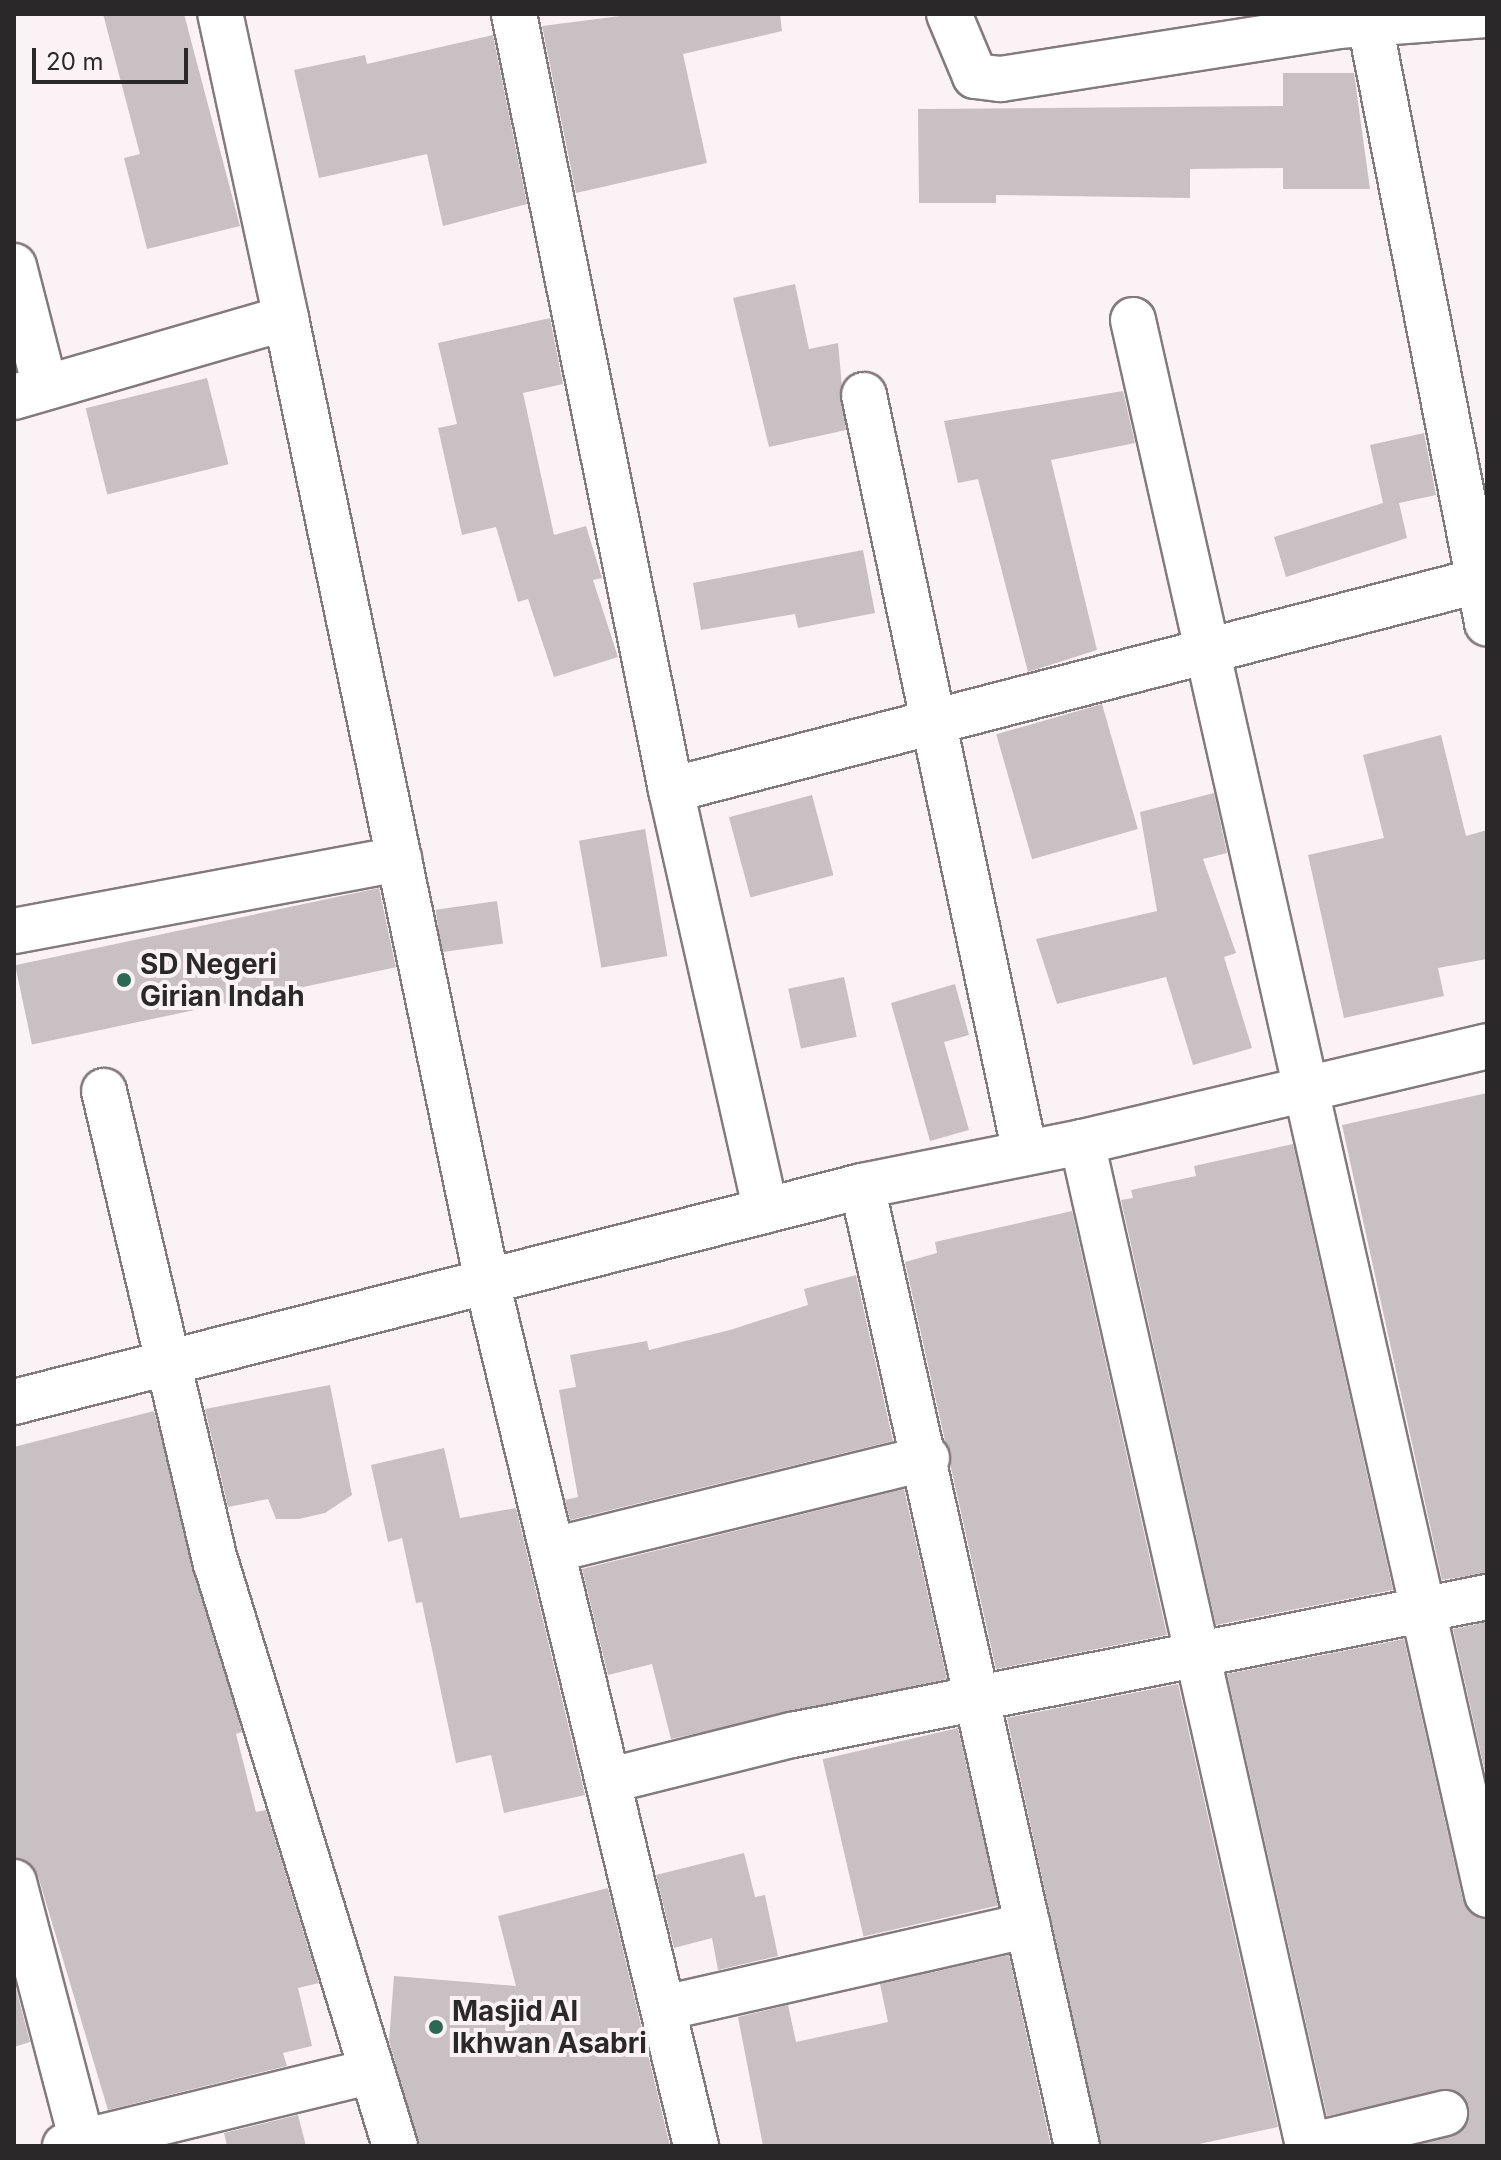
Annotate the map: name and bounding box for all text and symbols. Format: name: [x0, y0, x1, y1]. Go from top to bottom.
scale bar: [36, 32, 192, 82]
text: 20 m: [46, 47, 104, 76]
place label: SD Negeri Girian Indah: [140, 947, 305, 1013]
marker: SD Negeri Girian Indah: [115, 971, 133, 989]
place label: Masjid Al Ikhwan Asabri: [452, 1994, 647, 2060]
marker: Masjid Al Ikhwan Asabri: [427, 2018, 445, 2036]

